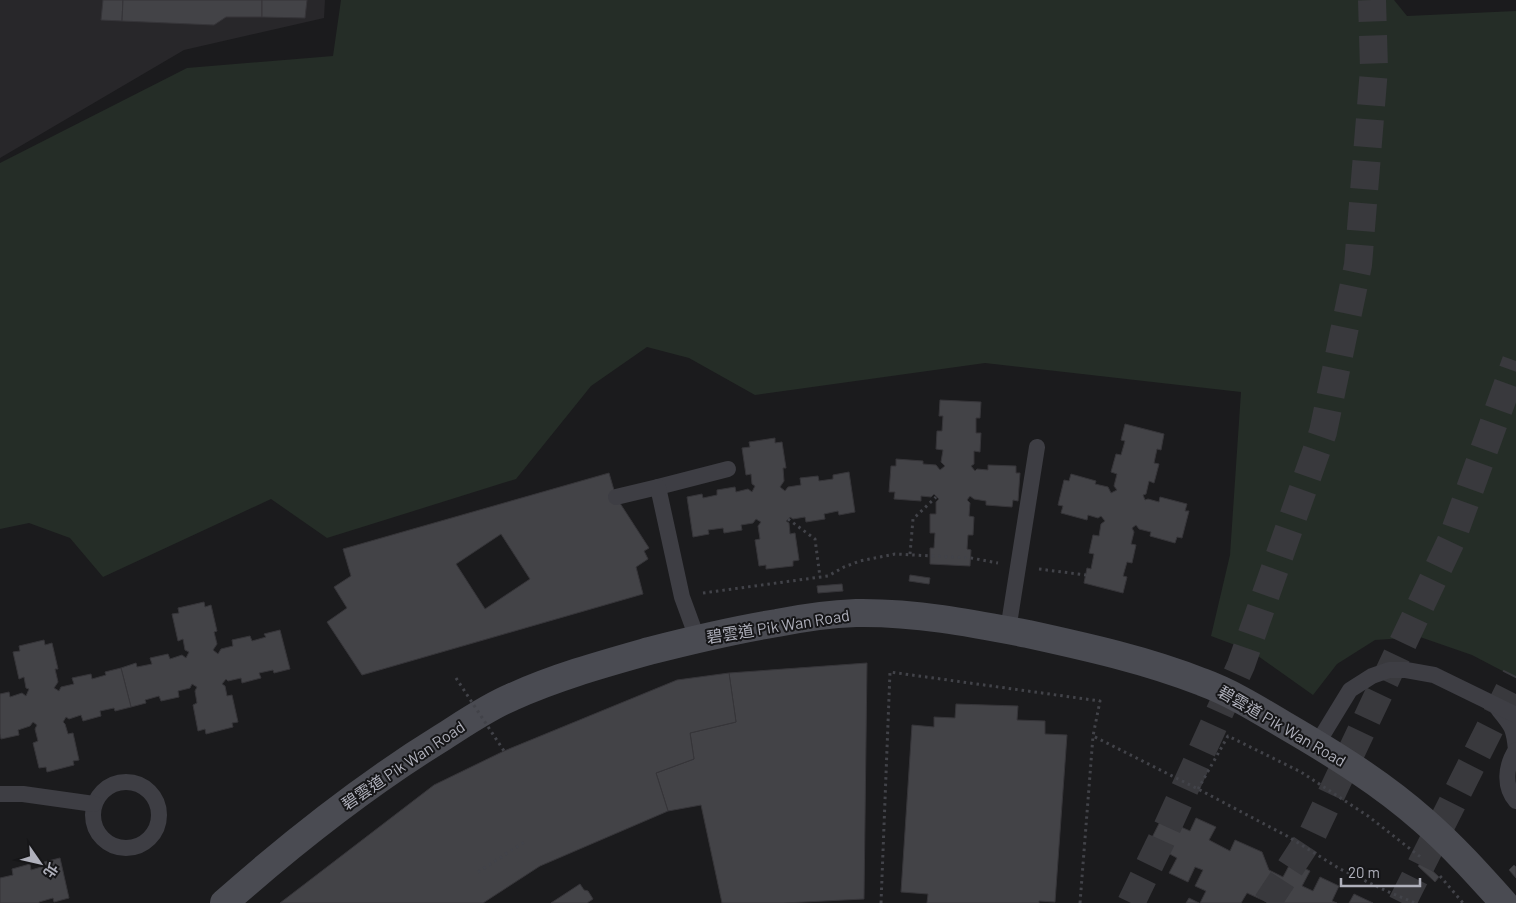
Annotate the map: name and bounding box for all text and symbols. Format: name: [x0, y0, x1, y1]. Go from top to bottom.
street label: 碧雲道 Pik Wan Road: [705, 605, 851, 646]
street label: 碧雲道 Pik Wan Road: [1215, 681, 1350, 770]
street label: 碧雲道 Pik Wan Road: [337, 716, 468, 813]
north arrow: [15, 838, 65, 888]
scale bar: [1341, 856, 1420, 888]
text: 北: [40, 860, 62, 881]
text: 20 m: [1348, 863, 1380, 881]

